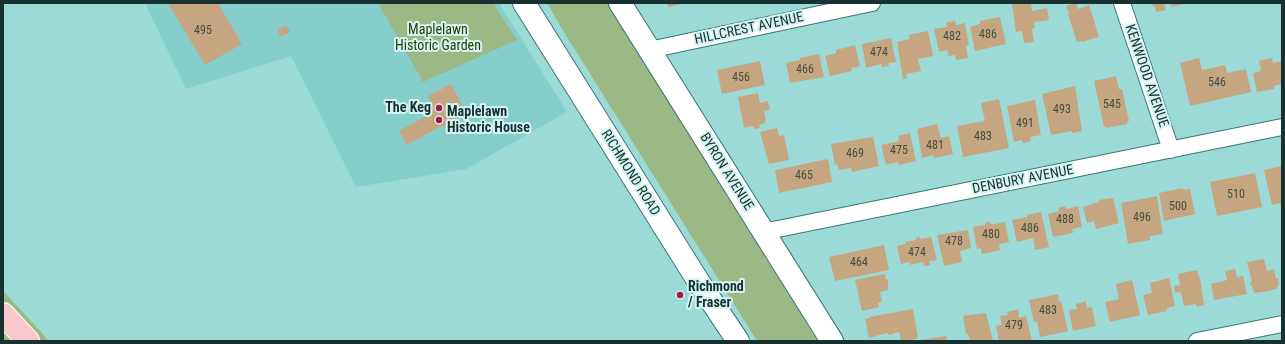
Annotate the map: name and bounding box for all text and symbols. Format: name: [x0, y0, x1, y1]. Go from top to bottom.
street label: HILLCREST AVENUE: [693, 9, 805, 49]
park label: Maplelawn Historic Garden: [395, 22, 481, 54]
street label: KENWOOD AVENUE: [1121, 22, 1171, 130]
house number: 495: [194, 24, 212, 38]
house number: 486: [979, 28, 997, 42]
house number: 482: [943, 30, 961, 44]
house number: 474: [870, 46, 888, 60]
house number: 466: [796, 63, 814, 77]
house number: 456: [732, 71, 750, 85]
house number: 546: [1208, 76, 1226, 90]
house number: 545: [1103, 98, 1121, 112]
place label: The Keg: [385, 100, 431, 116]
marker: The Keg: [434, 103, 444, 113]
house number: 493: [1053, 103, 1071, 117]
place label: Maplelawn Historic House: [447, 104, 530, 136]
marker: Maplelawn Historic House: [434, 115, 444, 125]
house number: 491: [1016, 117, 1034, 131]
street label: RICHMOND ROAD: [597, 127, 663, 219]
street label: BYRON AVENUE: [696, 130, 756, 214]
house number: 483: [974, 130, 992, 144]
house number: 481: [926, 139, 944, 153]
house number: 475: [890, 144, 908, 158]
house number: 469: [846, 147, 864, 161]
street label: DENBURY AVENUE: [971, 162, 1075, 198]
house number: 465: [795, 169, 813, 183]
house number: 510: [1227, 188, 1245, 202]
house number: 500: [1169, 200, 1187, 214]
house number: 496: [1133, 211, 1151, 225]
house number: 488: [1056, 213, 1074, 227]
house number: 486: [1021, 222, 1039, 236]
house number: 480: [982, 228, 1000, 242]
house number: 478: [945, 235, 963, 249]
house number: 474: [908, 246, 926, 260]
house number: 464: [850, 256, 868, 270]
place label: Richmond / Fraser: [688, 279, 744, 312]
marker: Richmond / Fraser: [675, 290, 685, 300]
house number: 483: [1039, 304, 1057, 318]
house number: 479: [1005, 319, 1023, 333]

